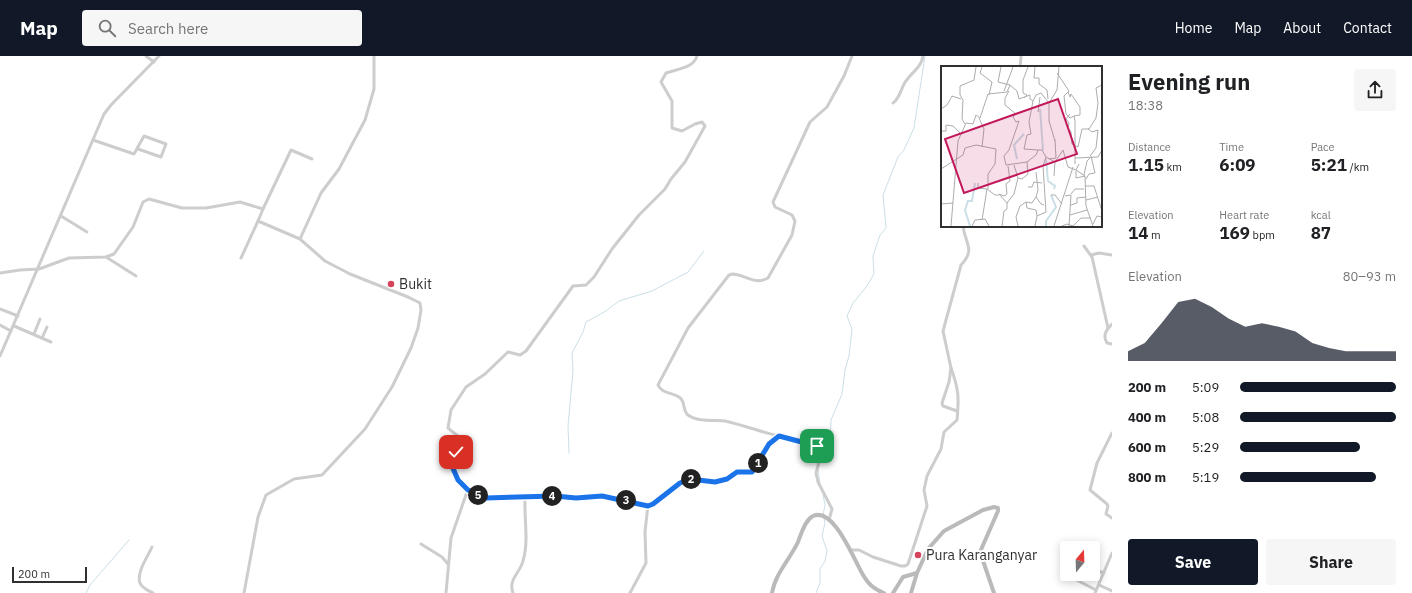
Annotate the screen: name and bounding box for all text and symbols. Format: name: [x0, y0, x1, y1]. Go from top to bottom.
search box: [82, 10, 362, 46]
text: Map: [20, 16, 58, 40]
icon: search: [96, 17, 118, 39]
text: Search here: [128, 19, 208, 38]
text: Home: [1175, 19, 1212, 37]
text: Map: [1234, 19, 1261, 37]
text: About: [1283, 19, 1321, 37]
text: Contact: [1343, 19, 1392, 37]
inset map: [941, 66, 1102, 227]
text: Evening run: [1128, 67, 1250, 96]
button: share: [1354, 69, 1396, 111]
text: 18:38: [1128, 97, 1163, 114]
text: Distance: [1128, 140, 1171, 154]
text: Time: [1219, 140, 1244, 154]
text: Pace: [1311, 140, 1335, 154]
text: 1.15: [1128, 154, 1164, 176]
text: 6:09: [1219, 154, 1256, 176]
text: 5:21: [1311, 154, 1347, 176]
text: km: [1164, 160, 1182, 174]
text: /km: [1347, 160, 1369, 174]
text: Elevation: [1128, 208, 1174, 222]
text: Heart rate: [1219, 208, 1269, 222]
text: kcal: [1311, 208, 1331, 222]
text: 14: [1128, 222, 1148, 244]
text: 169: [1219, 222, 1250, 244]
text: 87: [1311, 222, 1331, 244]
text: m: [1148, 228, 1161, 242]
text: bpm: [1250, 228, 1275, 242]
text: Elevation: [1128, 268, 1182, 285]
text: 80–93 m: [1343, 268, 1396, 285]
place label: Bukit: [399, 275, 432, 293]
marker: Bukit: [386, 279, 396, 289]
text: 200 m: [1128, 379, 1166, 396]
text: 5:09: [1192, 379, 1219, 396]
text: 400 m: [1128, 409, 1166, 426]
text: 5:08: [1192, 409, 1219, 426]
pin: [800, 429, 834, 463]
pin: [439, 435, 473, 469]
icon: arrive: [806, 435, 828, 457]
text: 600 m: [1128, 439, 1166, 456]
text: 5:29: [1192, 439, 1219, 456]
icon: check: [445, 441, 467, 463]
pin: 1: [748, 453, 768, 473]
text: 1: [755, 456, 761, 470]
pin: 2: [681, 469, 701, 489]
text: 800 m: [1128, 469, 1166, 486]
text: 5:19: [1192, 469, 1219, 486]
text: 2: [688, 472, 694, 486]
pin: 5: [468, 485, 488, 505]
pin: 4: [542, 486, 562, 506]
text: 5: [475, 488, 481, 502]
text: 4: [549, 489, 555, 503]
pin: 3: [616, 490, 636, 510]
text: 3: [623, 493, 629, 507]
button: Save: [1128, 539, 1258, 585]
button: Share: [1266, 539, 1396, 585]
north arrow: [1060, 541, 1100, 581]
map controls: [1060, 541, 1100, 581]
place label: Pura Karanganyar: [926, 546, 1037, 564]
marker: Pura Karanganyar: [913, 550, 923, 560]
scale bar: [12, 565, 87, 584]
text: 200 m: [18, 567, 50, 581]

